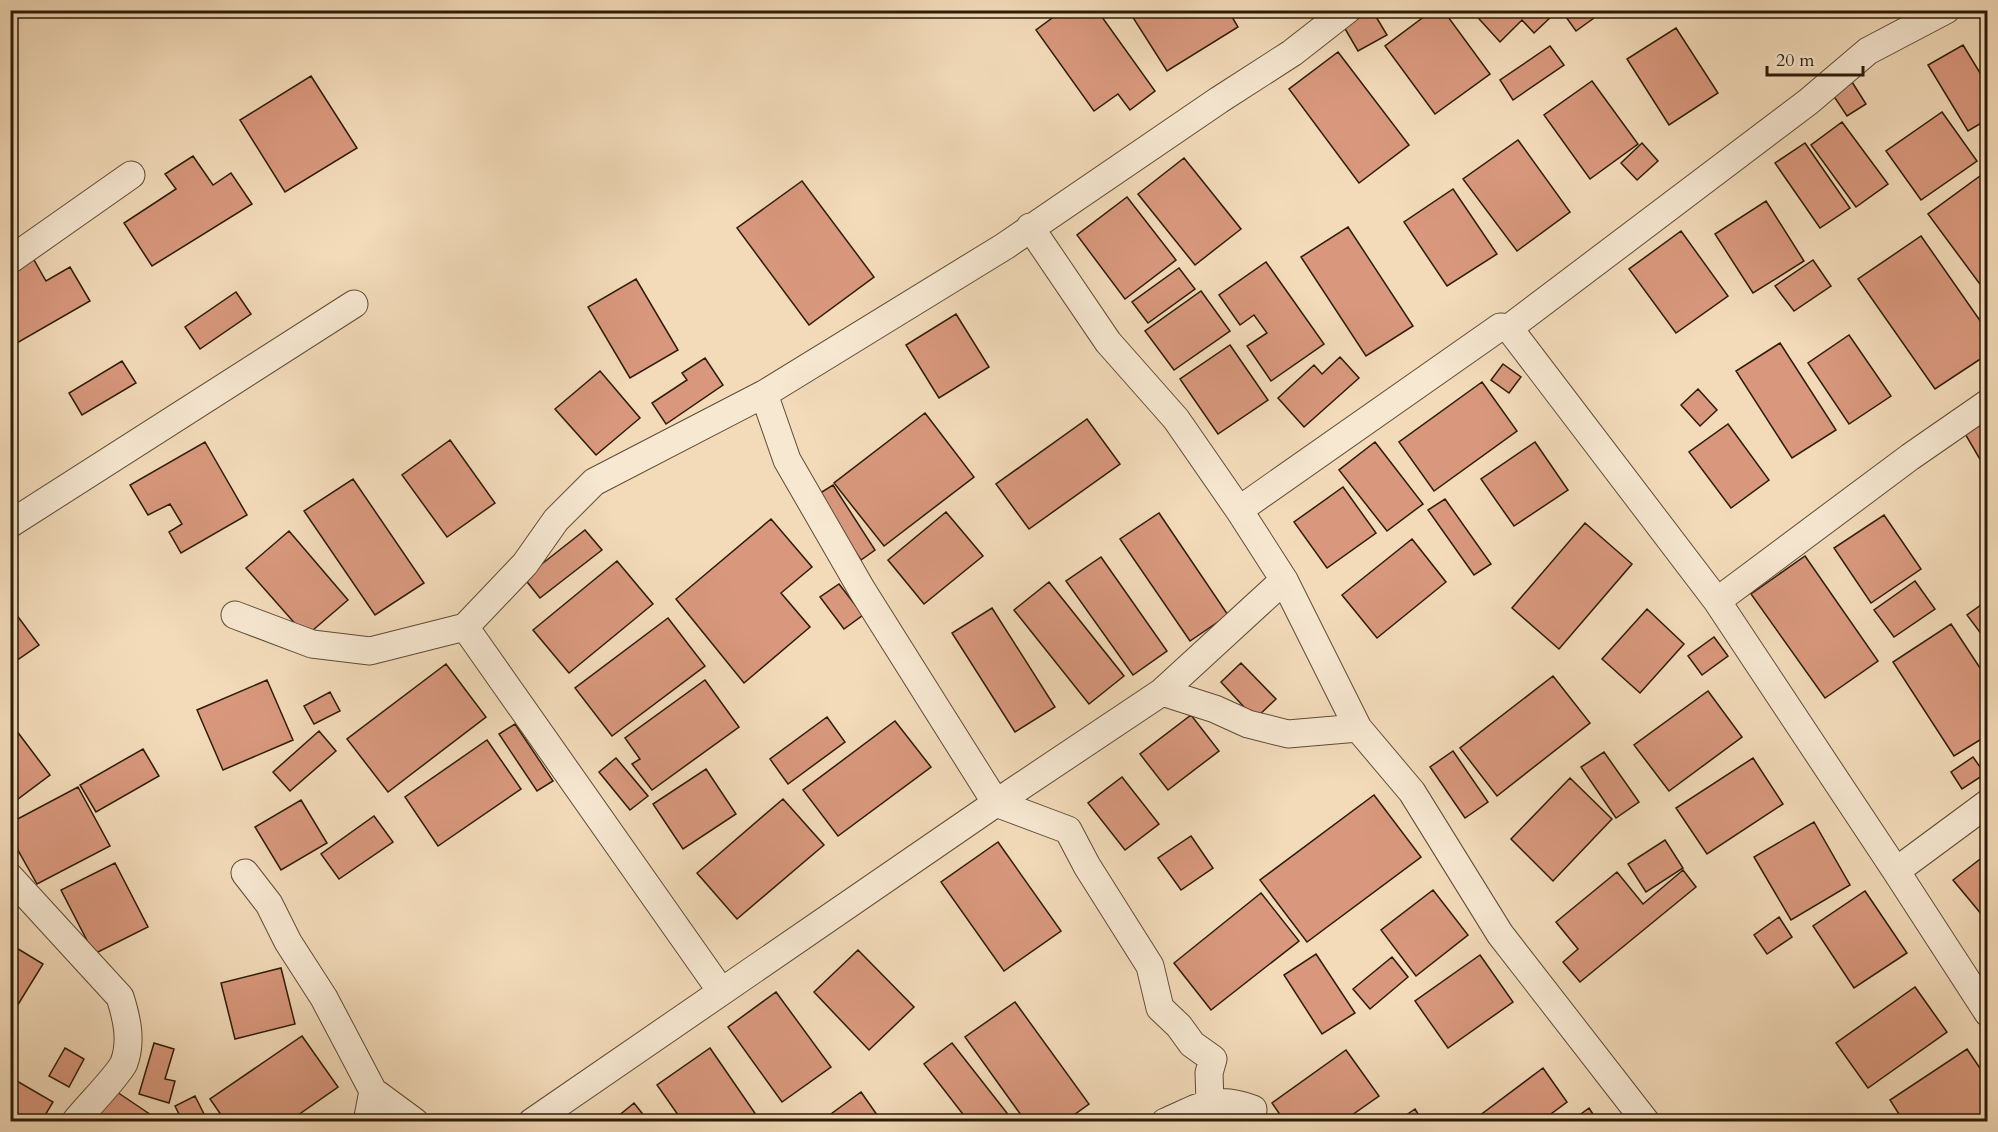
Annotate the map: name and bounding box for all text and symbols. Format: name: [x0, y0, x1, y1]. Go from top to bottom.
scale bar: [1767, 39, 1863, 77]
text: 20 m: [1776, 48, 1815, 73]

